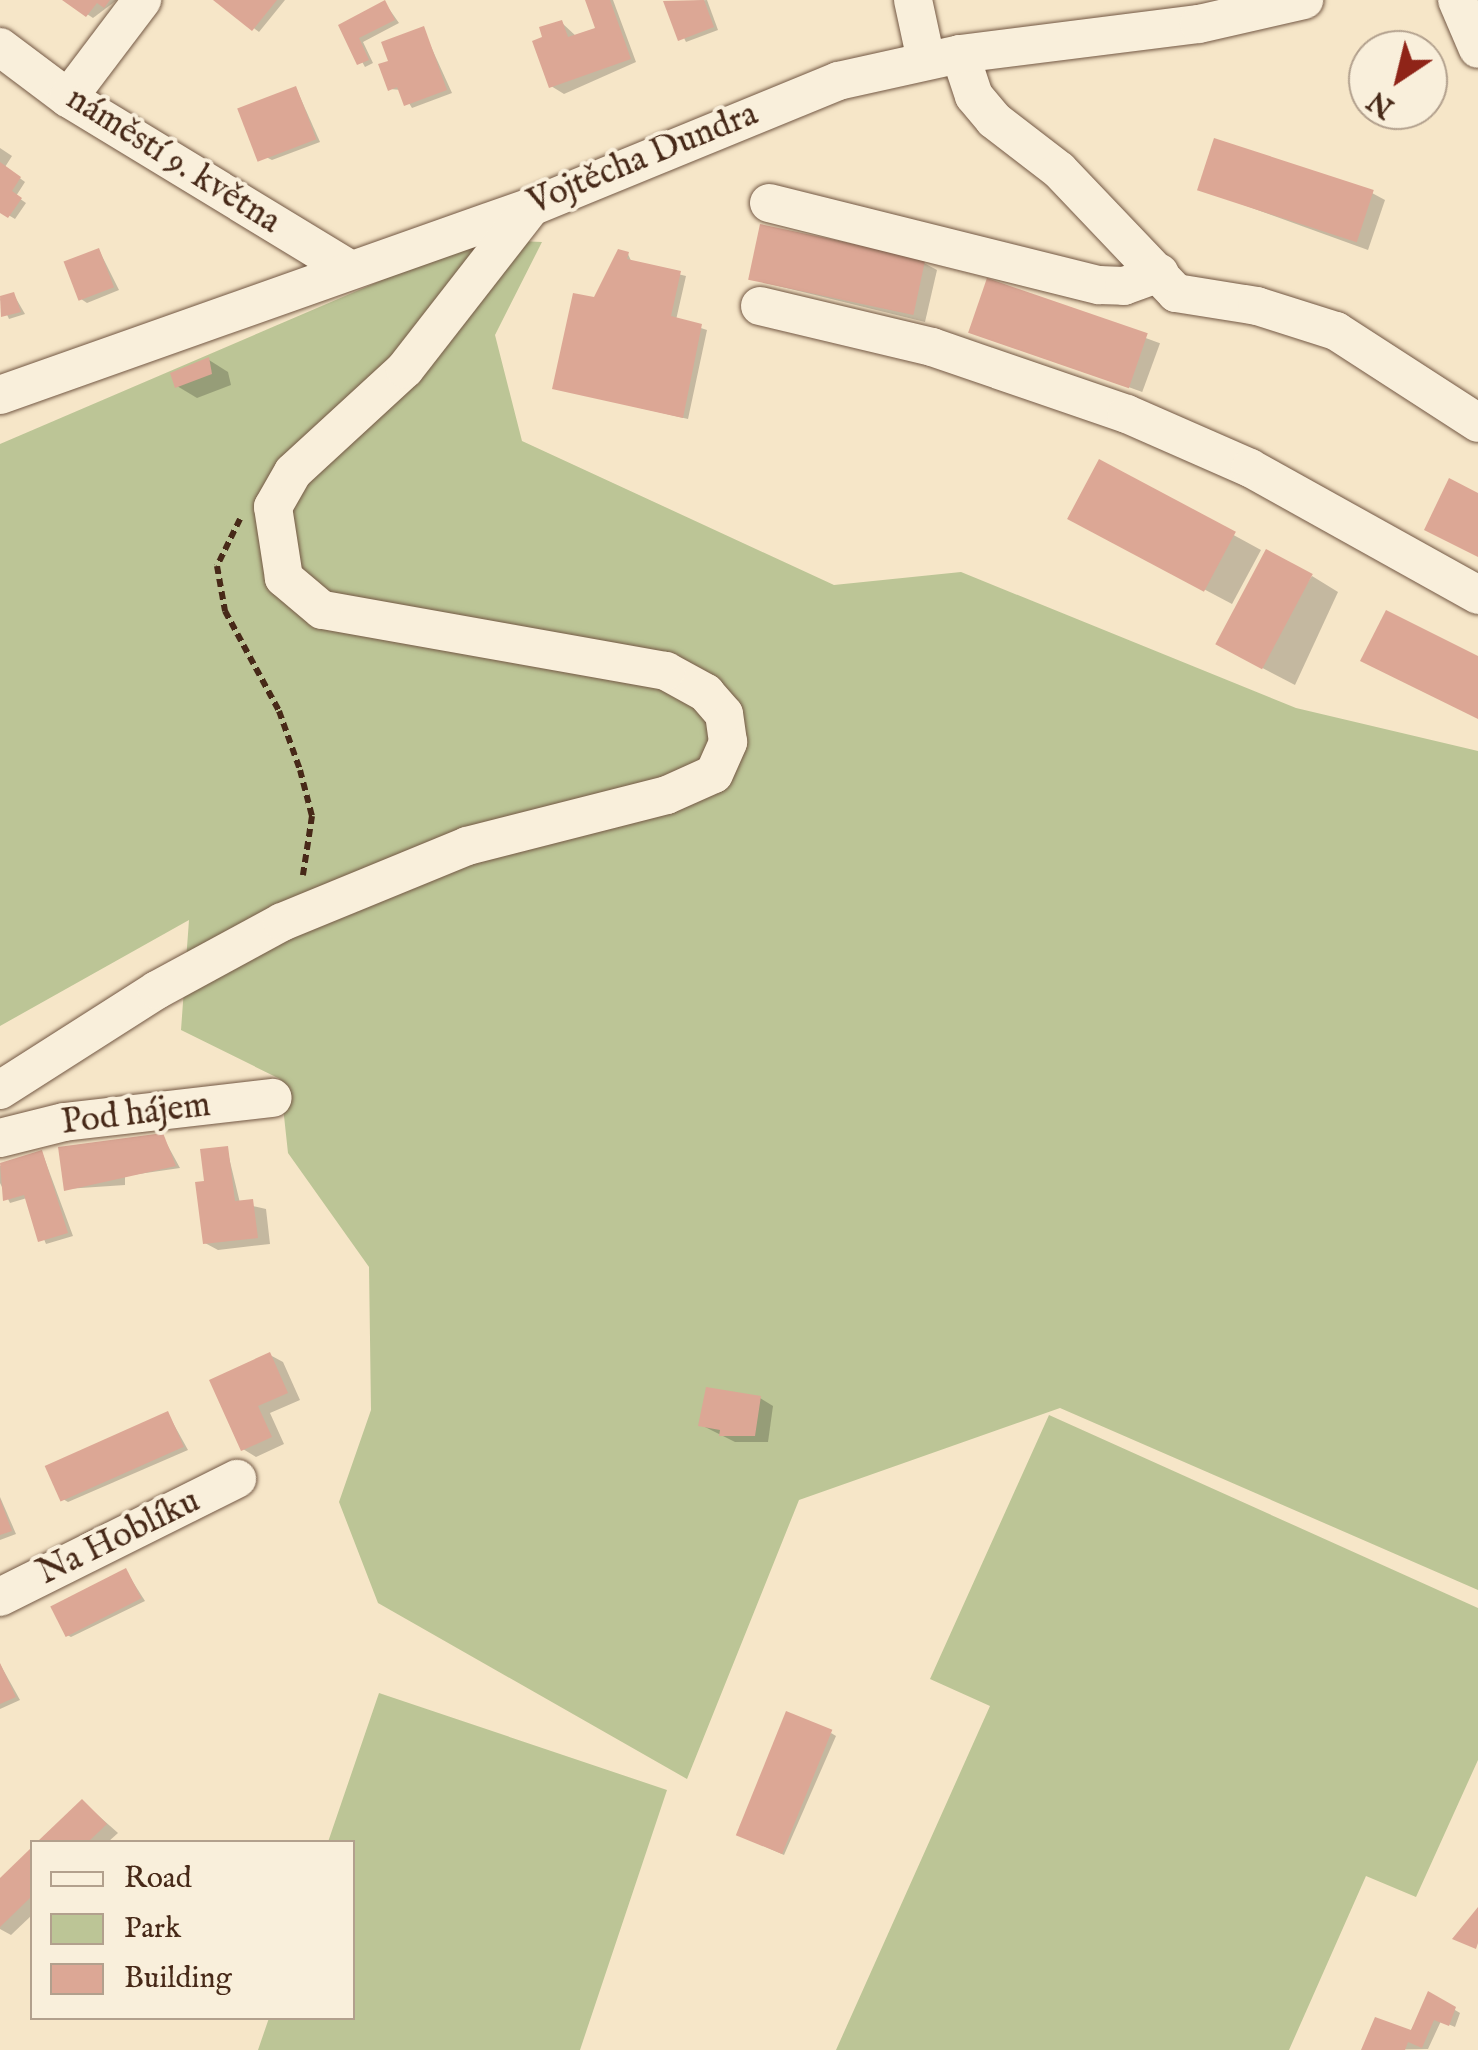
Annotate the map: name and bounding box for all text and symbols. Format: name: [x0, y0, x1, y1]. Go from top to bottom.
north arrow: [1348, 30, 1448, 130]
street label: náměstí 9. května: [58, 78, 288, 244]
text: N: [1362, 82, 1402, 125]
street label: Vojtěcha Dundra: [522, 94, 764, 224]
street label: Pod hájem: [59, 1085, 213, 1145]
street label: Na Hoblíku: [31, 1481, 207, 1595]
legend: [30, 1840, 355, 2020]
text: Road: [124, 1860, 192, 1898]
text: Park: [124, 1910, 181, 1948]
text: Building: [124, 1960, 232, 1998]

